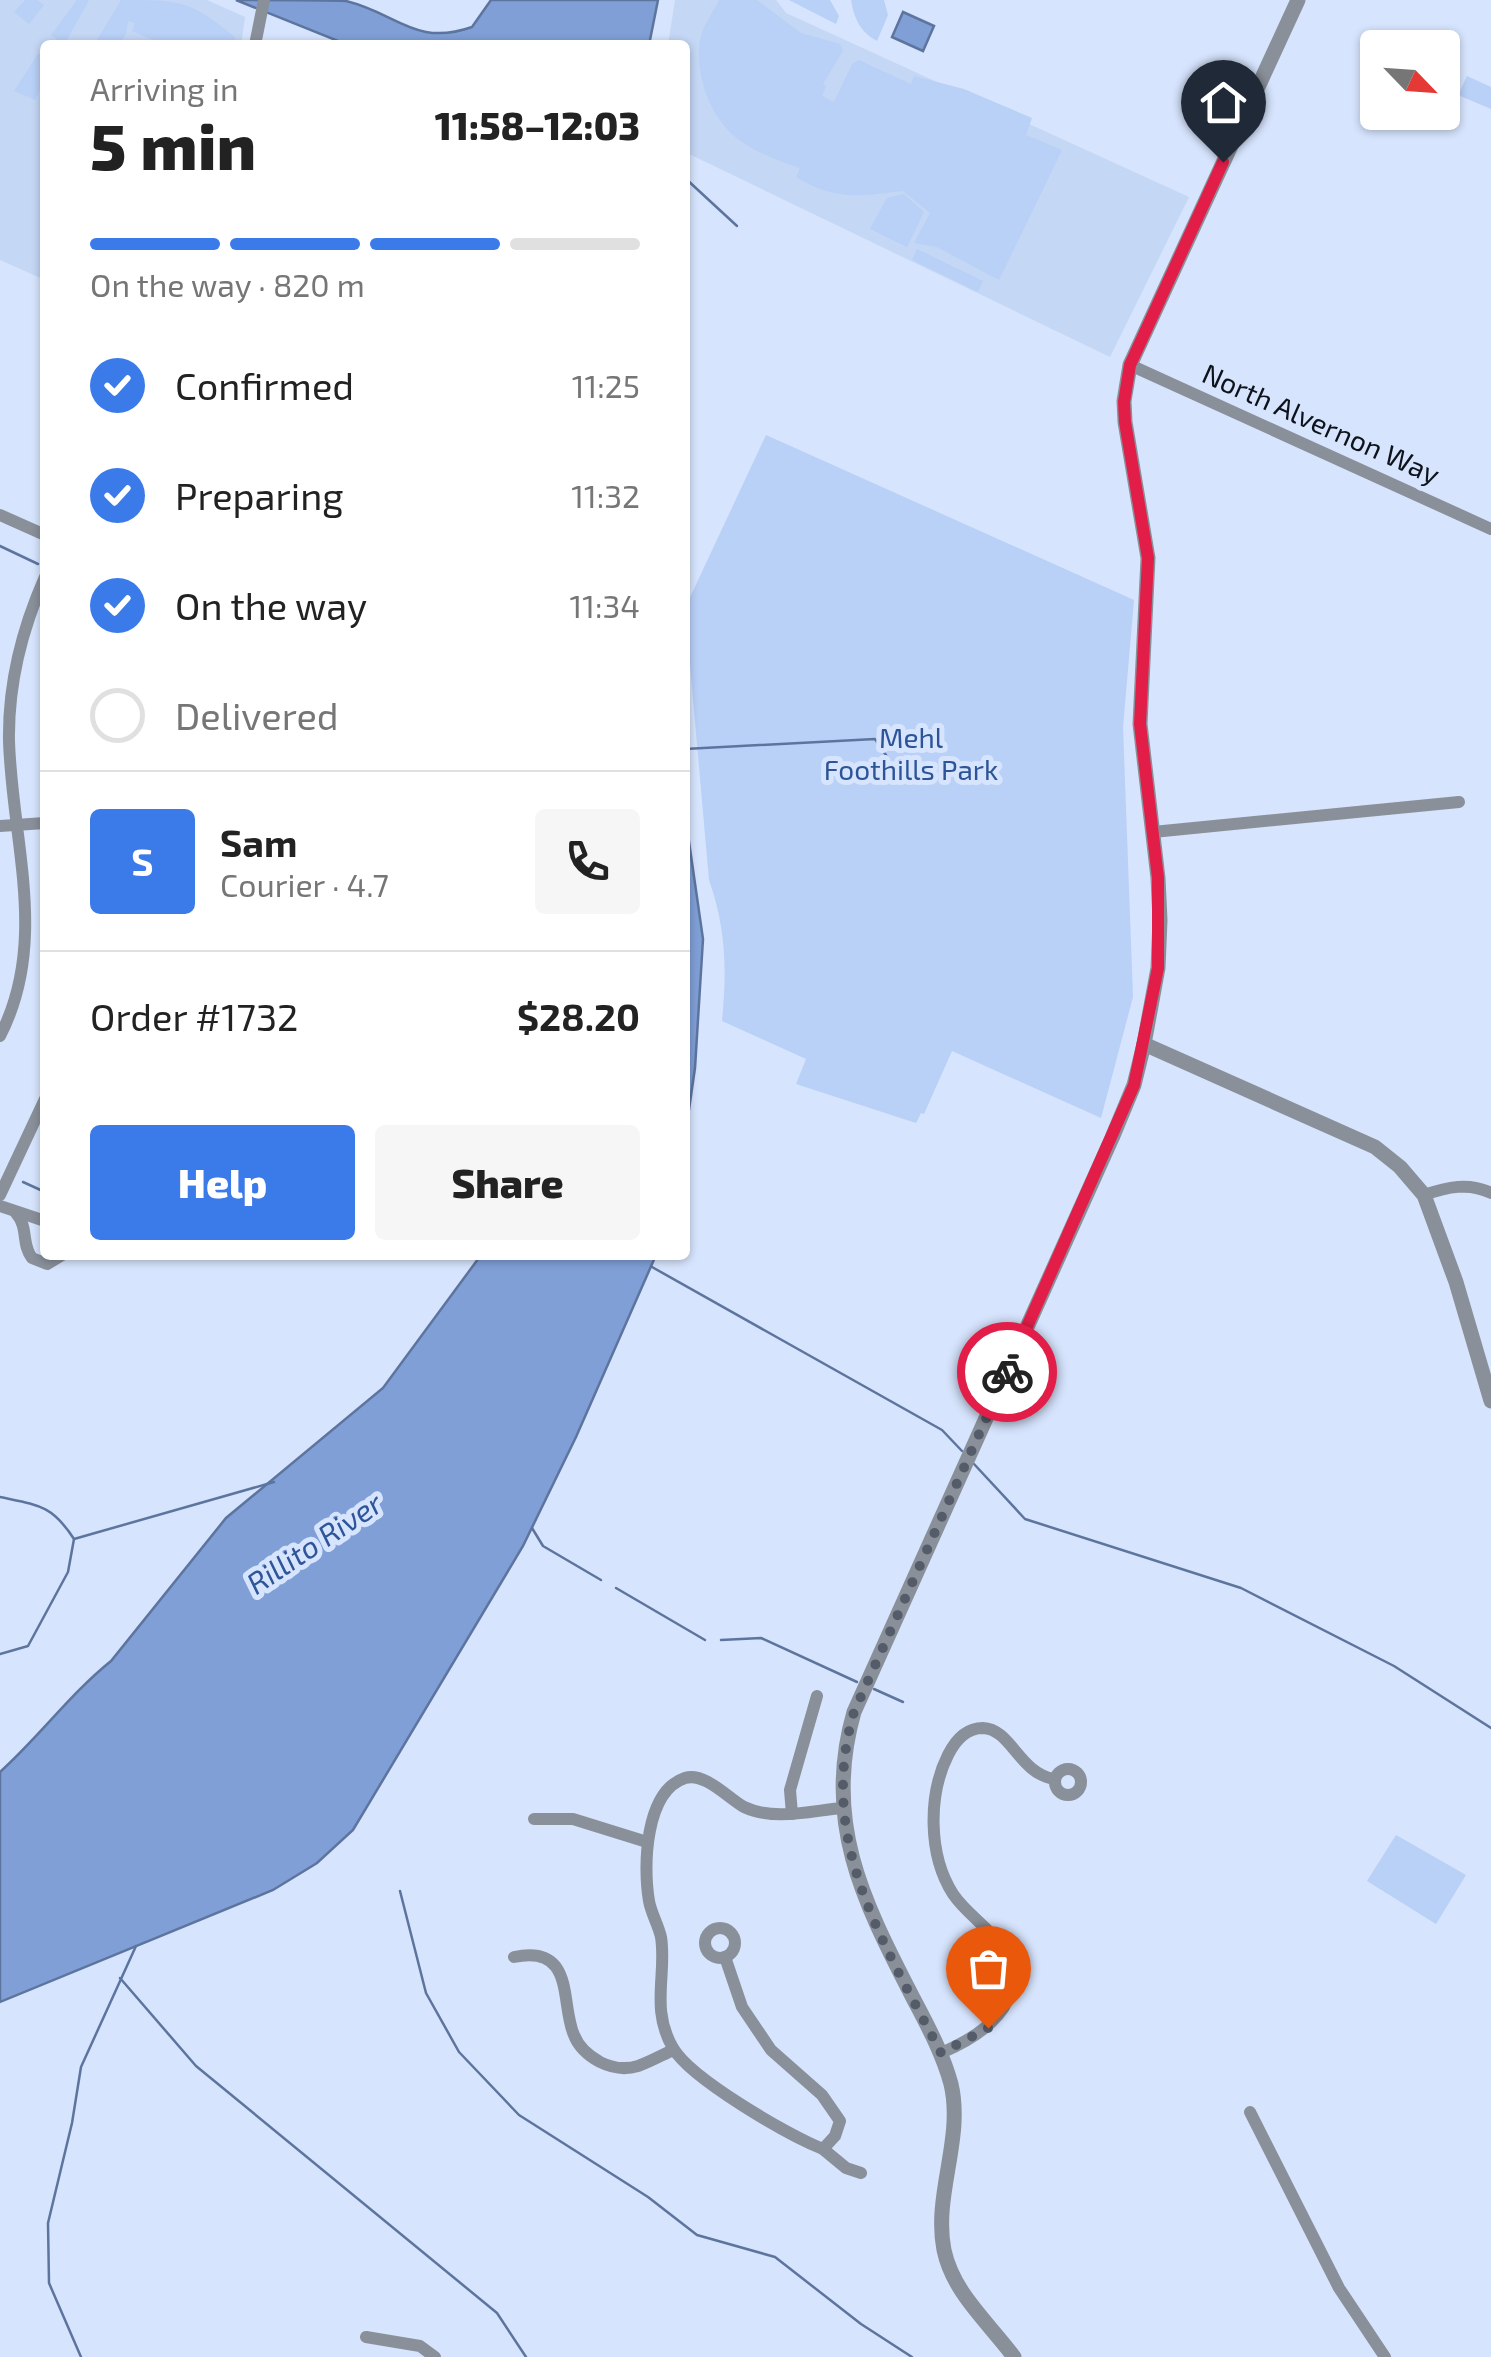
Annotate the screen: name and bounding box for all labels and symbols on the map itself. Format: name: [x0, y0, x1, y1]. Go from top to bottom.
north arrow: [1360, 30, 1460, 130]
pin: [1181, 60, 1266, 163]
street label: North Alvernon Way: [1197, 355, 1445, 491]
park label: Mehl Foothills Park: [824, 720, 998, 786]
courier: [957, 1322, 1057, 1422]
water label: Rillito River: [239, 1483, 389, 1601]
pin: [946, 1926, 1031, 2029]

